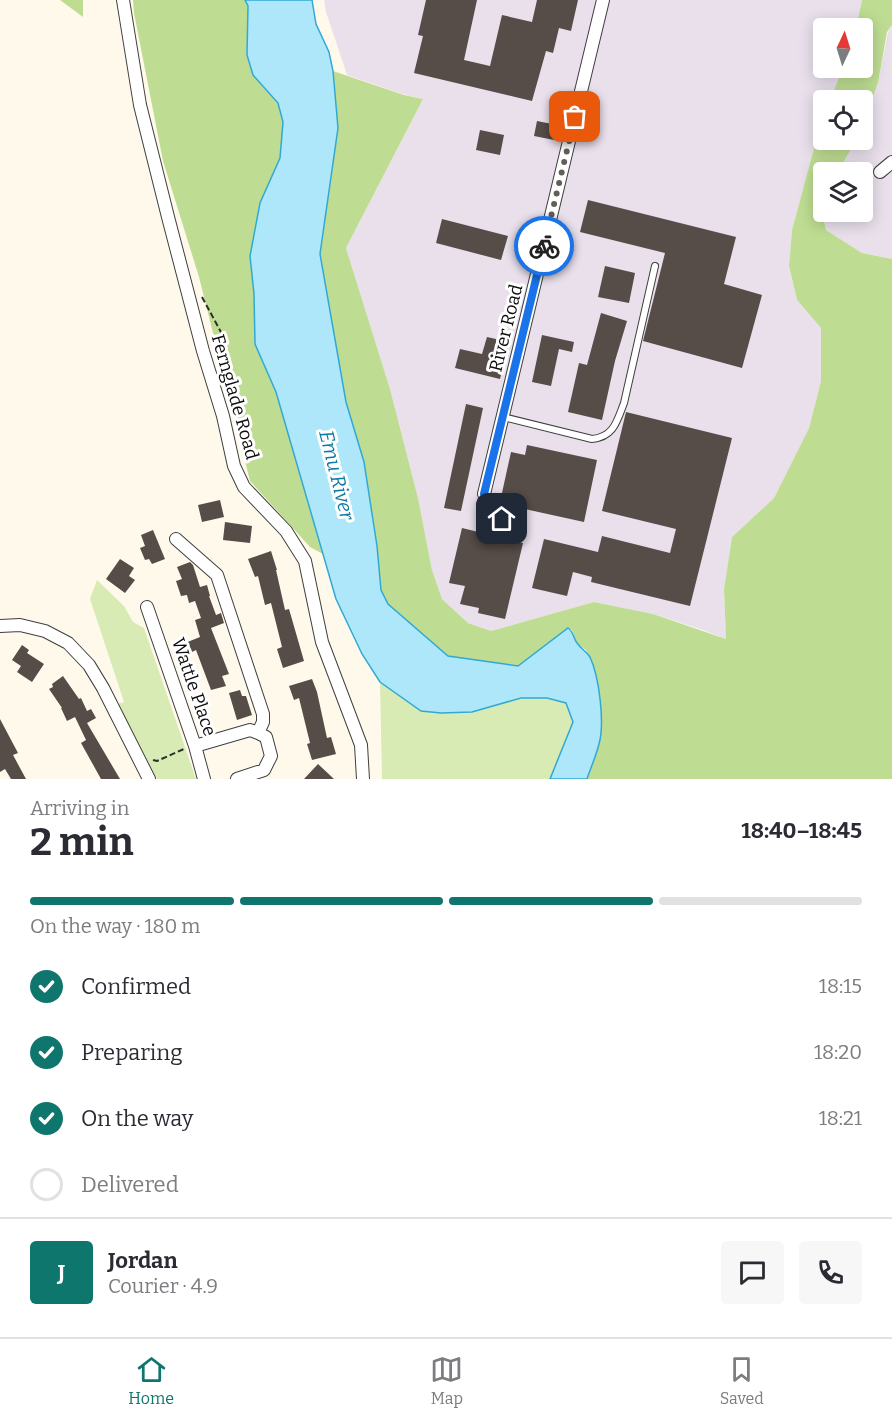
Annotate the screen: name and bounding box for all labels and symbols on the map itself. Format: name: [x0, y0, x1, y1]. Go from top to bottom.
north arrow: [813, 18, 873, 78]
pin: [549, 91, 600, 142]
courier: [514, 216, 574, 276]
street label: River Road: [484, 282, 528, 374]
street label: Fernglade Road: [207, 332, 263, 462]
water label: Emu River: [314, 428, 360, 523]
pin: [476, 493, 527, 544]
street label: Wattle Place: [167, 635, 221, 739]

